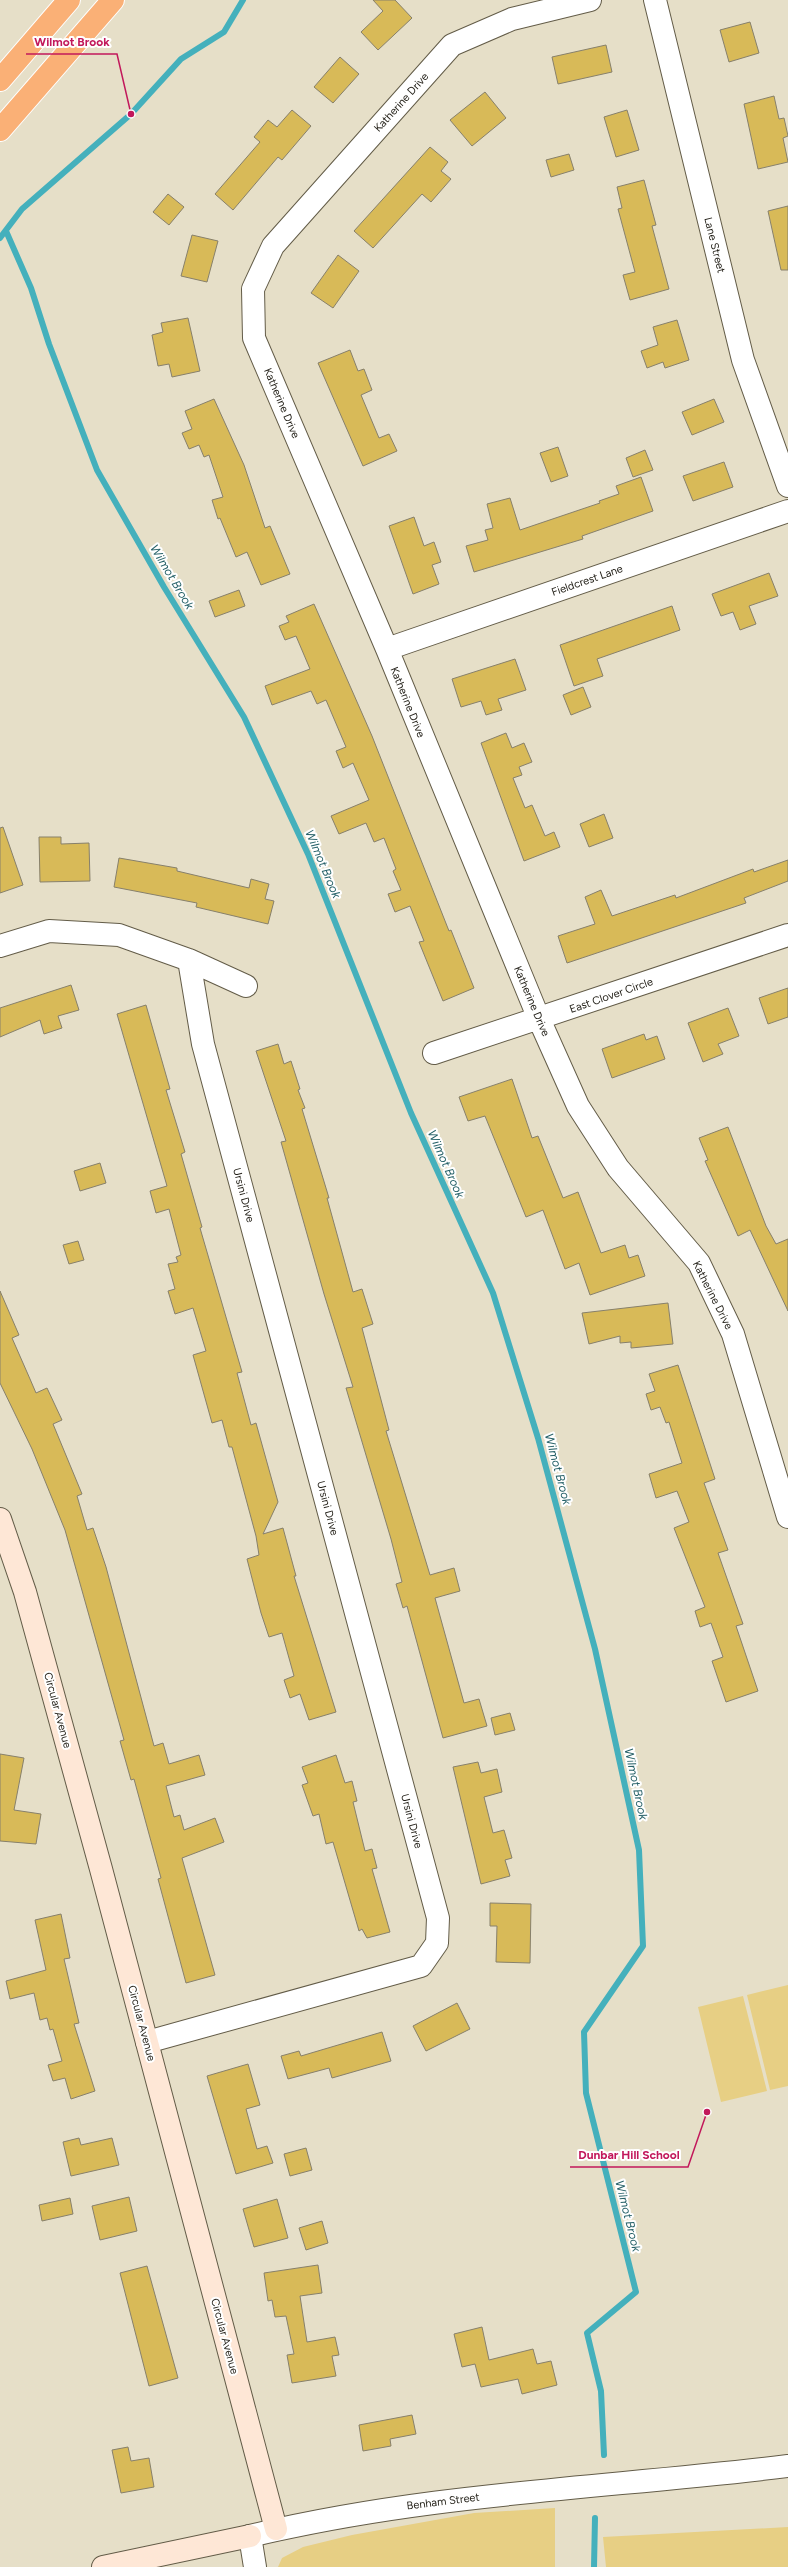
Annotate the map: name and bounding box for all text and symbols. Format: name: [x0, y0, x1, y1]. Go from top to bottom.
callout: Wilmot Brook: [26, 30, 117, 54]
text: Wilmot Brook: [34, 35, 110, 49]
street label: Katherine Drive: [371, 70, 431, 135]
street label: Lane Street: [701, 216, 728, 274]
street label: Katherine Drive: [261, 366, 302, 440]
water label: Wilmot Brook: [147, 542, 197, 613]
street label: Fieldcrest Lane: [550, 562, 625, 599]
street label: Katherine Drive: [387, 665, 428, 739]
water label: Wilmot Brook: [302, 828, 344, 901]
street label: Katherine Drive: [511, 964, 552, 1038]
street label: East Clover Circle: [568, 975, 655, 1016]
water label: Wilmot Brook: [425, 1128, 468, 1201]
street label: Ursini Drive: [230, 1166, 257, 1224]
street label: Katherine Drive: [690, 1259, 735, 1332]
water label: Wilmot Brook: [542, 1432, 575, 1507]
street label: Ursini Drive: [314, 1479, 341, 1537]
street label: Circular Avenue: [41, 1671, 74, 1749]
water label: Wilmot Brook: [622, 1747, 651, 1822]
street label: Ursini Drive: [398, 1792, 425, 1850]
street label: Circular Avenue: [125, 1984, 158, 2062]
callout: Dunbar Hill School: [570, 2143, 688, 2167]
text: Dunbar Hill School: [578, 2148, 680, 2162]
water label: Wilmot Brook: [612, 2179, 644, 2254]
street label: Circular Avenue: [208, 2297, 241, 2375]
street label: Benham Street: [406, 2491, 480, 2512]

